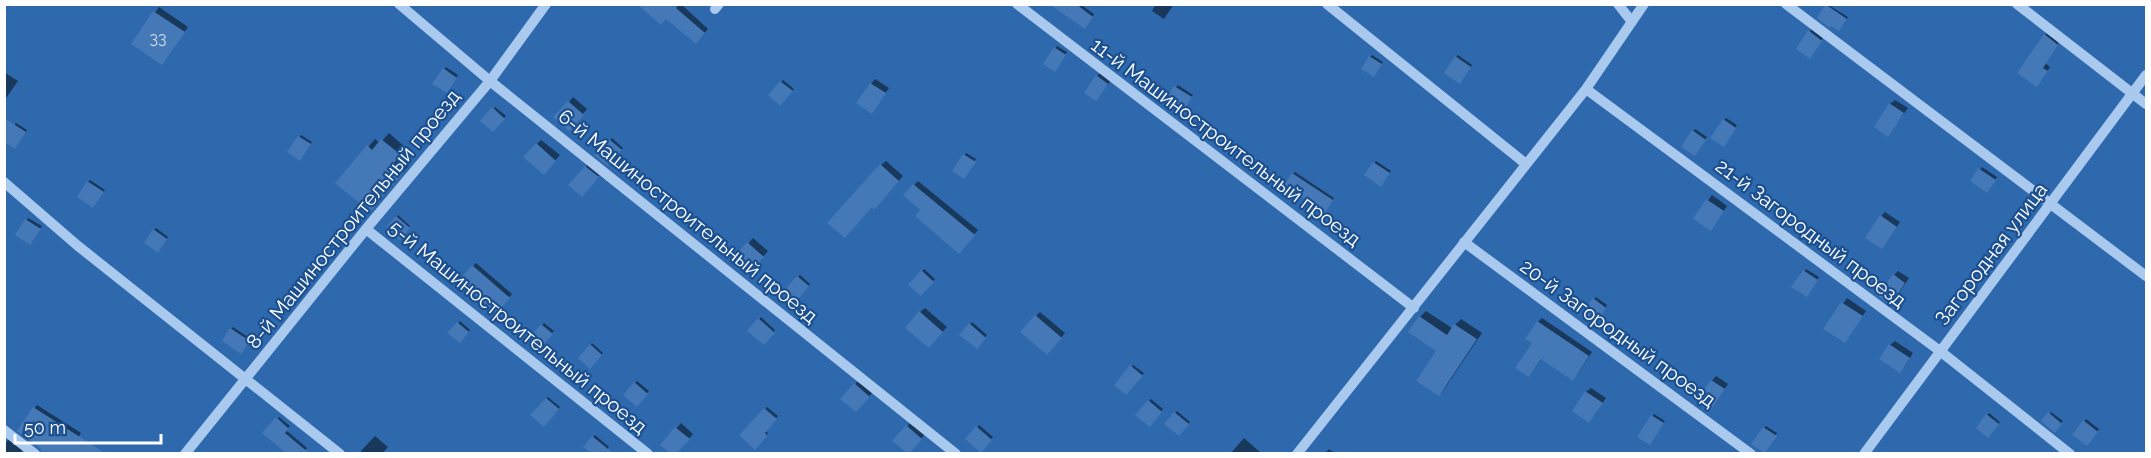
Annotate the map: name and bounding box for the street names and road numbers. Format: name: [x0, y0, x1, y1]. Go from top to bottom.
street label: 11-й Машиностроительный проезд: [1086, 33, 1366, 252]
street label: 8-й Машиностроительный проезд: [241, 84, 465, 353]
street label: 6-й Машиностроительный проезд: [554, 104, 823, 328]
street label: 21-й Загородный проезд: [1711, 154, 1911, 313]
street label: Загородная улица: [1930, 178, 2052, 330]
street label: 5-й Машиностроительный проезд: [384, 215, 652, 439]
street label: 20-й Загородный проезд: [1515, 254, 1721, 412]

